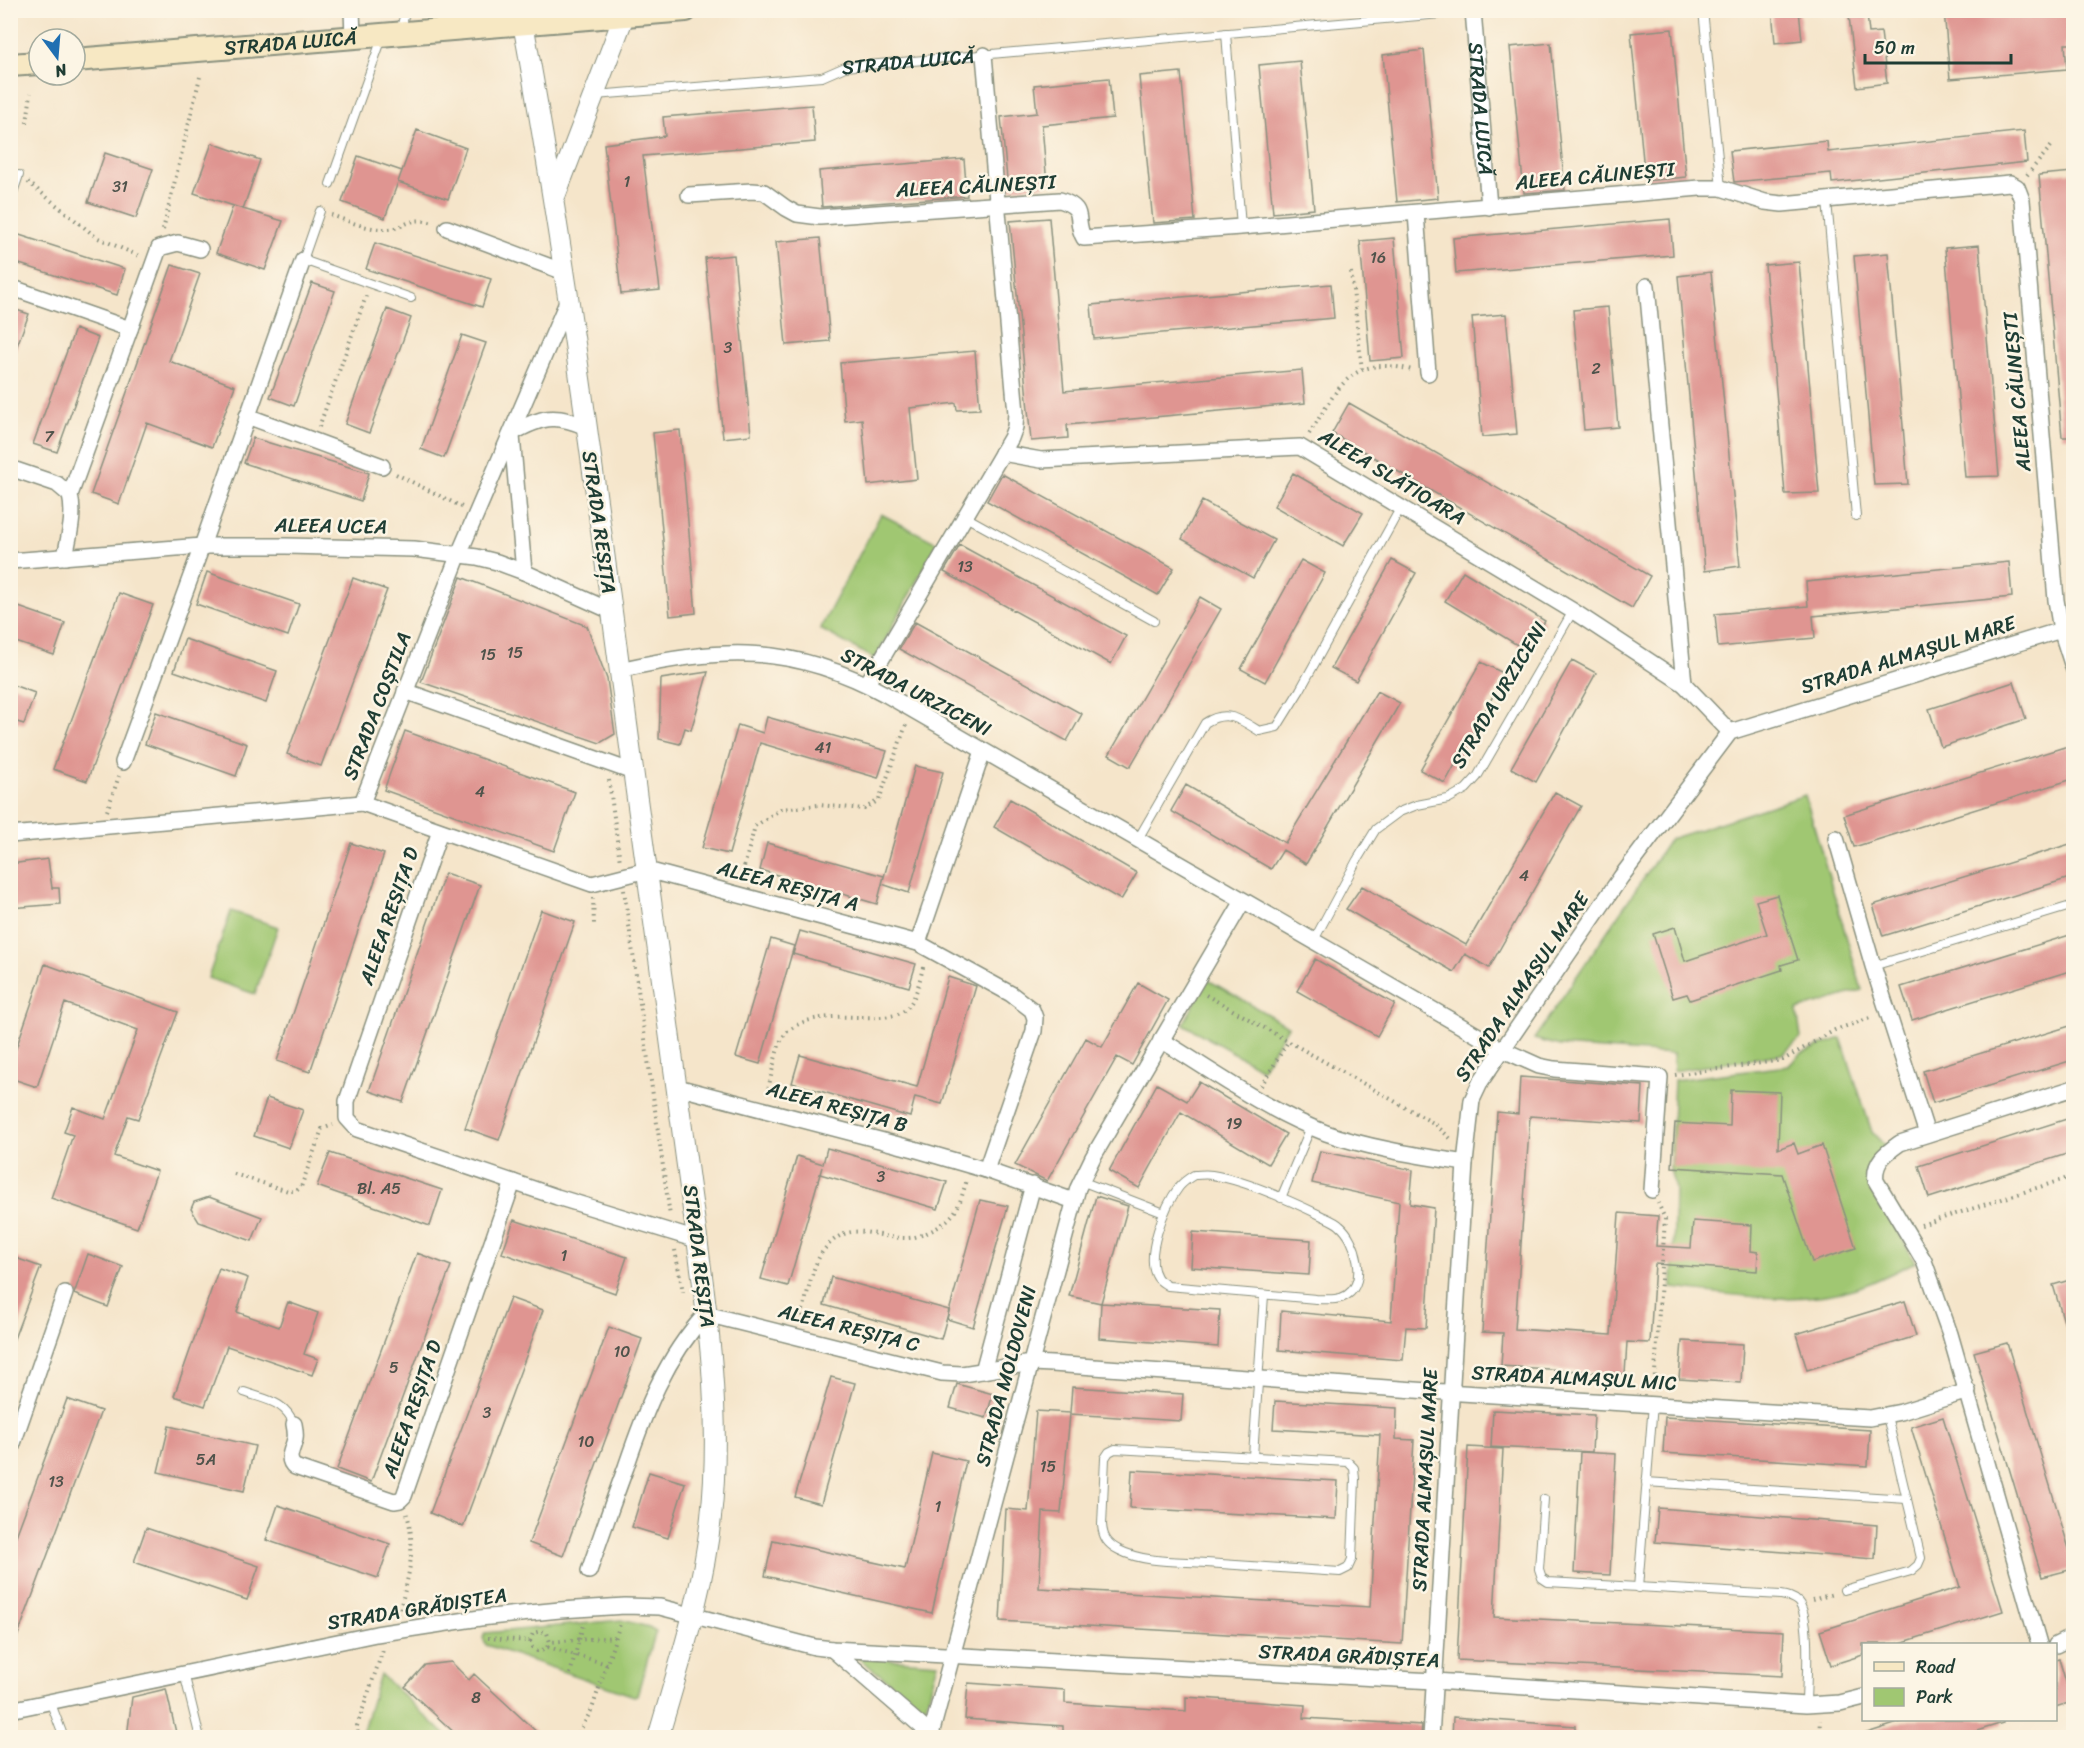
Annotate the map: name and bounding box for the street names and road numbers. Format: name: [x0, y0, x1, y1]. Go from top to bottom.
street label: STRADA LUICĂ: [222, 19, 360, 65]
street label: STRADA LUICĂ: [840, 38, 978, 85]
street label: STRADA LUICĂ: [1458, 41, 1504, 178]
street label: ALEEA CĂLINEȘTI: [1513, 152, 1677, 200]
street label: ALEEA CĂLINEȘTI: [894, 164, 1058, 208]
street label: ALEEA CĂLINEȘTI: [1993, 310, 2041, 474]
street label: ALEEA SLĂTIOARA: [1311, 419, 1472, 535]
street label: STRADA REȘIȚA: [572, 448, 626, 596]
street label: ALEEA UCEA: [273, 508, 388, 544]
street label: STRADA ALMAȘUL MARE: [1796, 605, 2022, 704]
street label: STRADA URZICENI: [1441, 615, 1557, 775]
street label: STRADA COȘTILA: [333, 627, 421, 785]
street label: STRADA URZICENI: [834, 637, 998, 747]
street label: ALEEA REȘIȚA D: [349, 842, 429, 991]
street label: ALEEA REȘIȚA A: [713, 850, 863, 922]
street label: STRADA ALMAȘUL MARE: [1445, 883, 1600, 1089]
street label: ALEEA REȘIȚA B: [762, 1071, 912, 1143]
street label: STRADA REȘIȚA: [673, 1182, 725, 1330]
street label: STRADA MOLDOVENI: [965, 1282, 1047, 1470]
street label: ALEEA REȘIȚA C: [774, 1293, 924, 1363]
street label: ALEEA REȘIȚA D: [372, 1335, 452, 1484]
street label: STRADA ALMAȘUL MIC: [1471, 1355, 1677, 1401]
street label: STRADA ALMAȘUL MARE: [1402, 1366, 1448, 1592]
street label: STRADA GRĂDIȘTEA: [325, 1578, 509, 1640]
street label: STRADA GRĂDIȘTEA: [1258, 1634, 1440, 1678]

